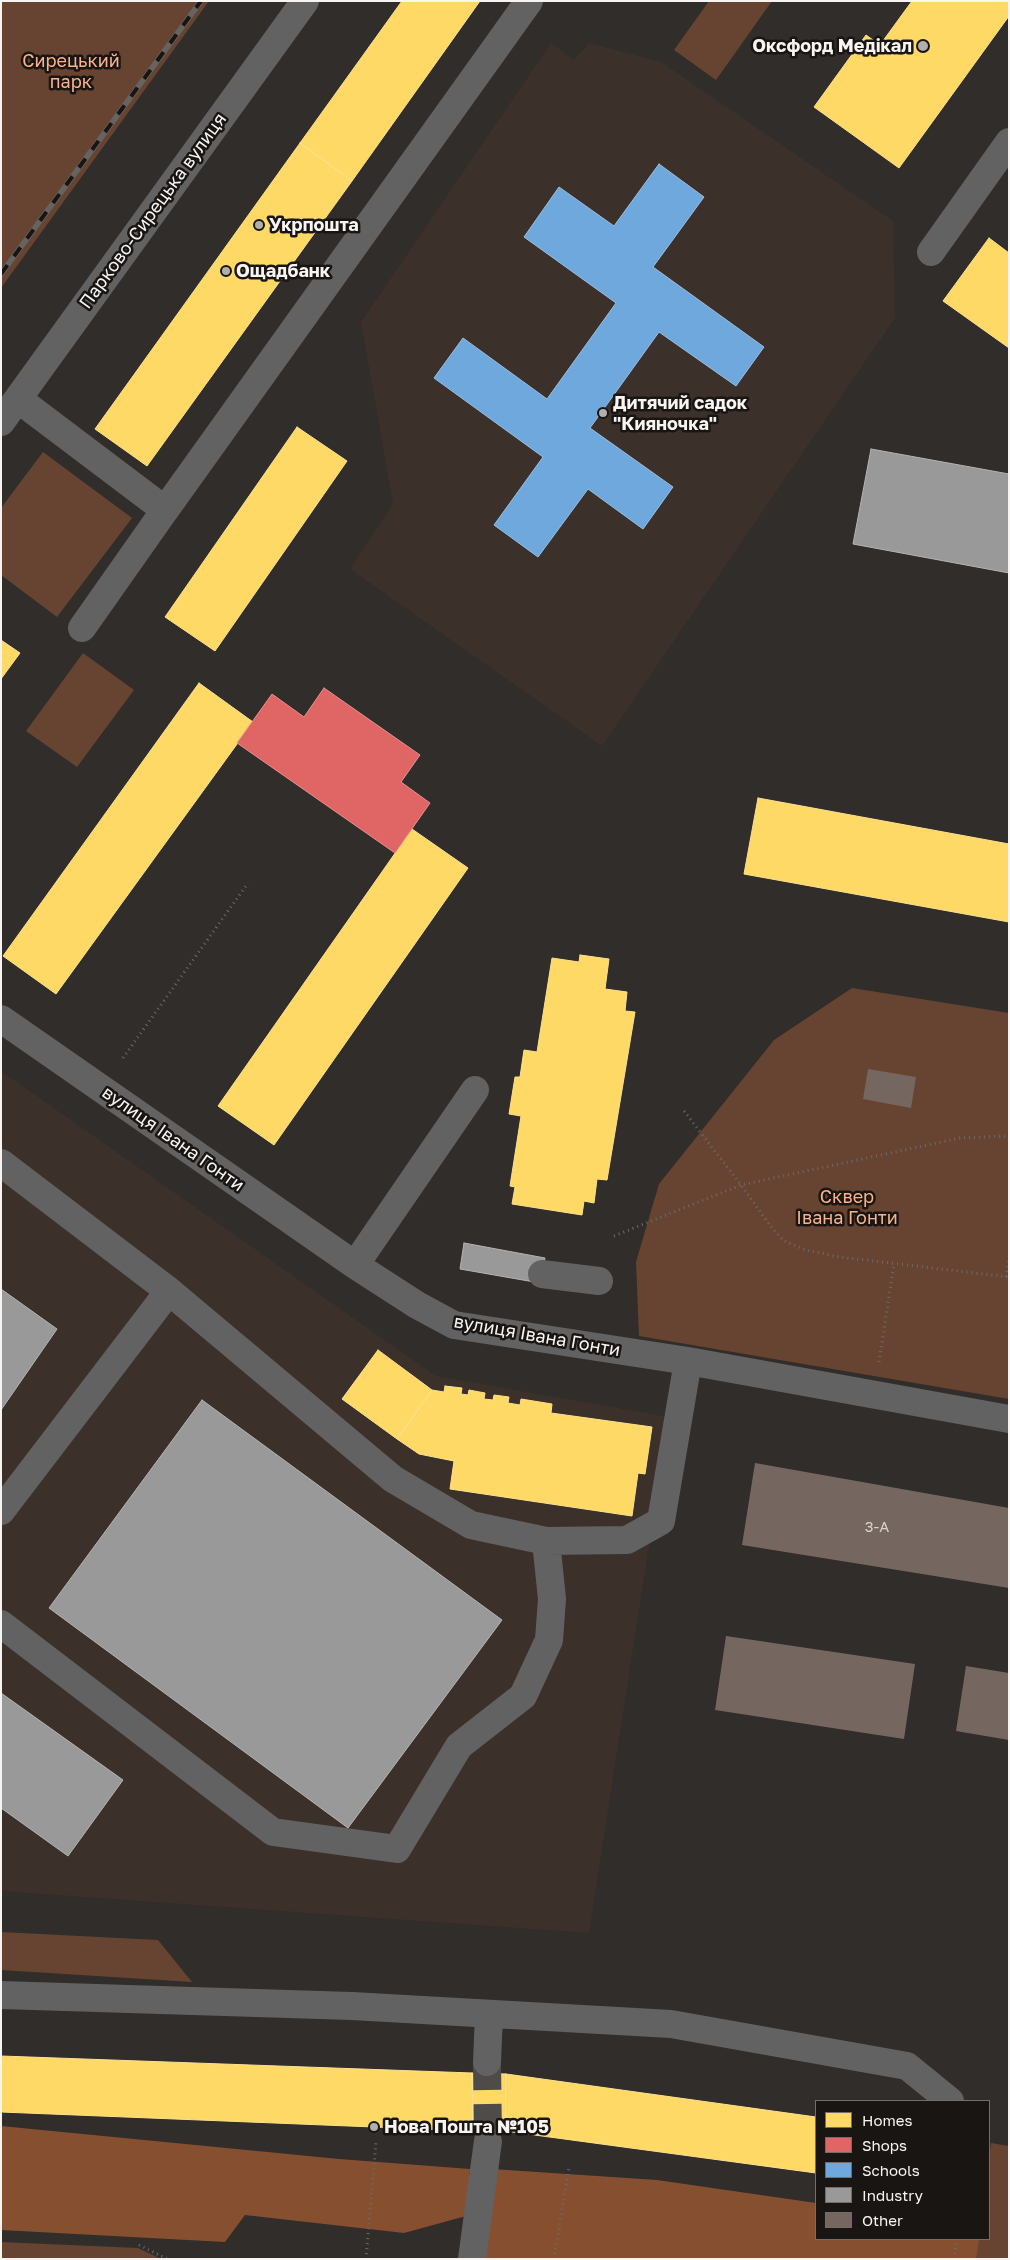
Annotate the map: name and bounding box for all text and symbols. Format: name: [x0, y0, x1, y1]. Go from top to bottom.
place label: Оксфорд Медікал: [752, 35, 912, 57]
marker: Оксфорд Медікал: [916, 39, 930, 53]
park label: Сирецький парк: [22, 50, 120, 92]
street label: Парково-Сирецька вулиця: [75, 109, 231, 313]
place label: Укрпошта: [269, 214, 359, 236]
marker: Укрпошта: [253, 219, 265, 231]
place label: Ощадбанк: [236, 260, 330, 282]
marker: Ощадбанк: [220, 265, 232, 277]
place label: Дитячий садок "Кияночка": [613, 392, 747, 434]
marker: Дитячий садок "Кияночка": [597, 407, 609, 419]
street label: вулиця Івана Гонти: [98, 1082, 248, 1196]
park label: Сквер Івана Гонти: [796, 1186, 898, 1228]
street label: вулиця Івана Гонти: [452, 1311, 622, 1361]
house number: 3-А: [865, 1518, 889, 1536]
legend: [815, 2100, 990, 2240]
text: Homes: [862, 2111, 912, 2129]
place label: Нова Пошта №105: [384, 2116, 549, 2138]
marker: Нова Пошта №105: [368, 2121, 380, 2133]
text: Shops: [862, 2136, 907, 2154]
text: Schools: [862, 2161, 920, 2179]
text: Industry: [862, 2186, 923, 2204]
text: Other: [862, 2211, 903, 2229]

